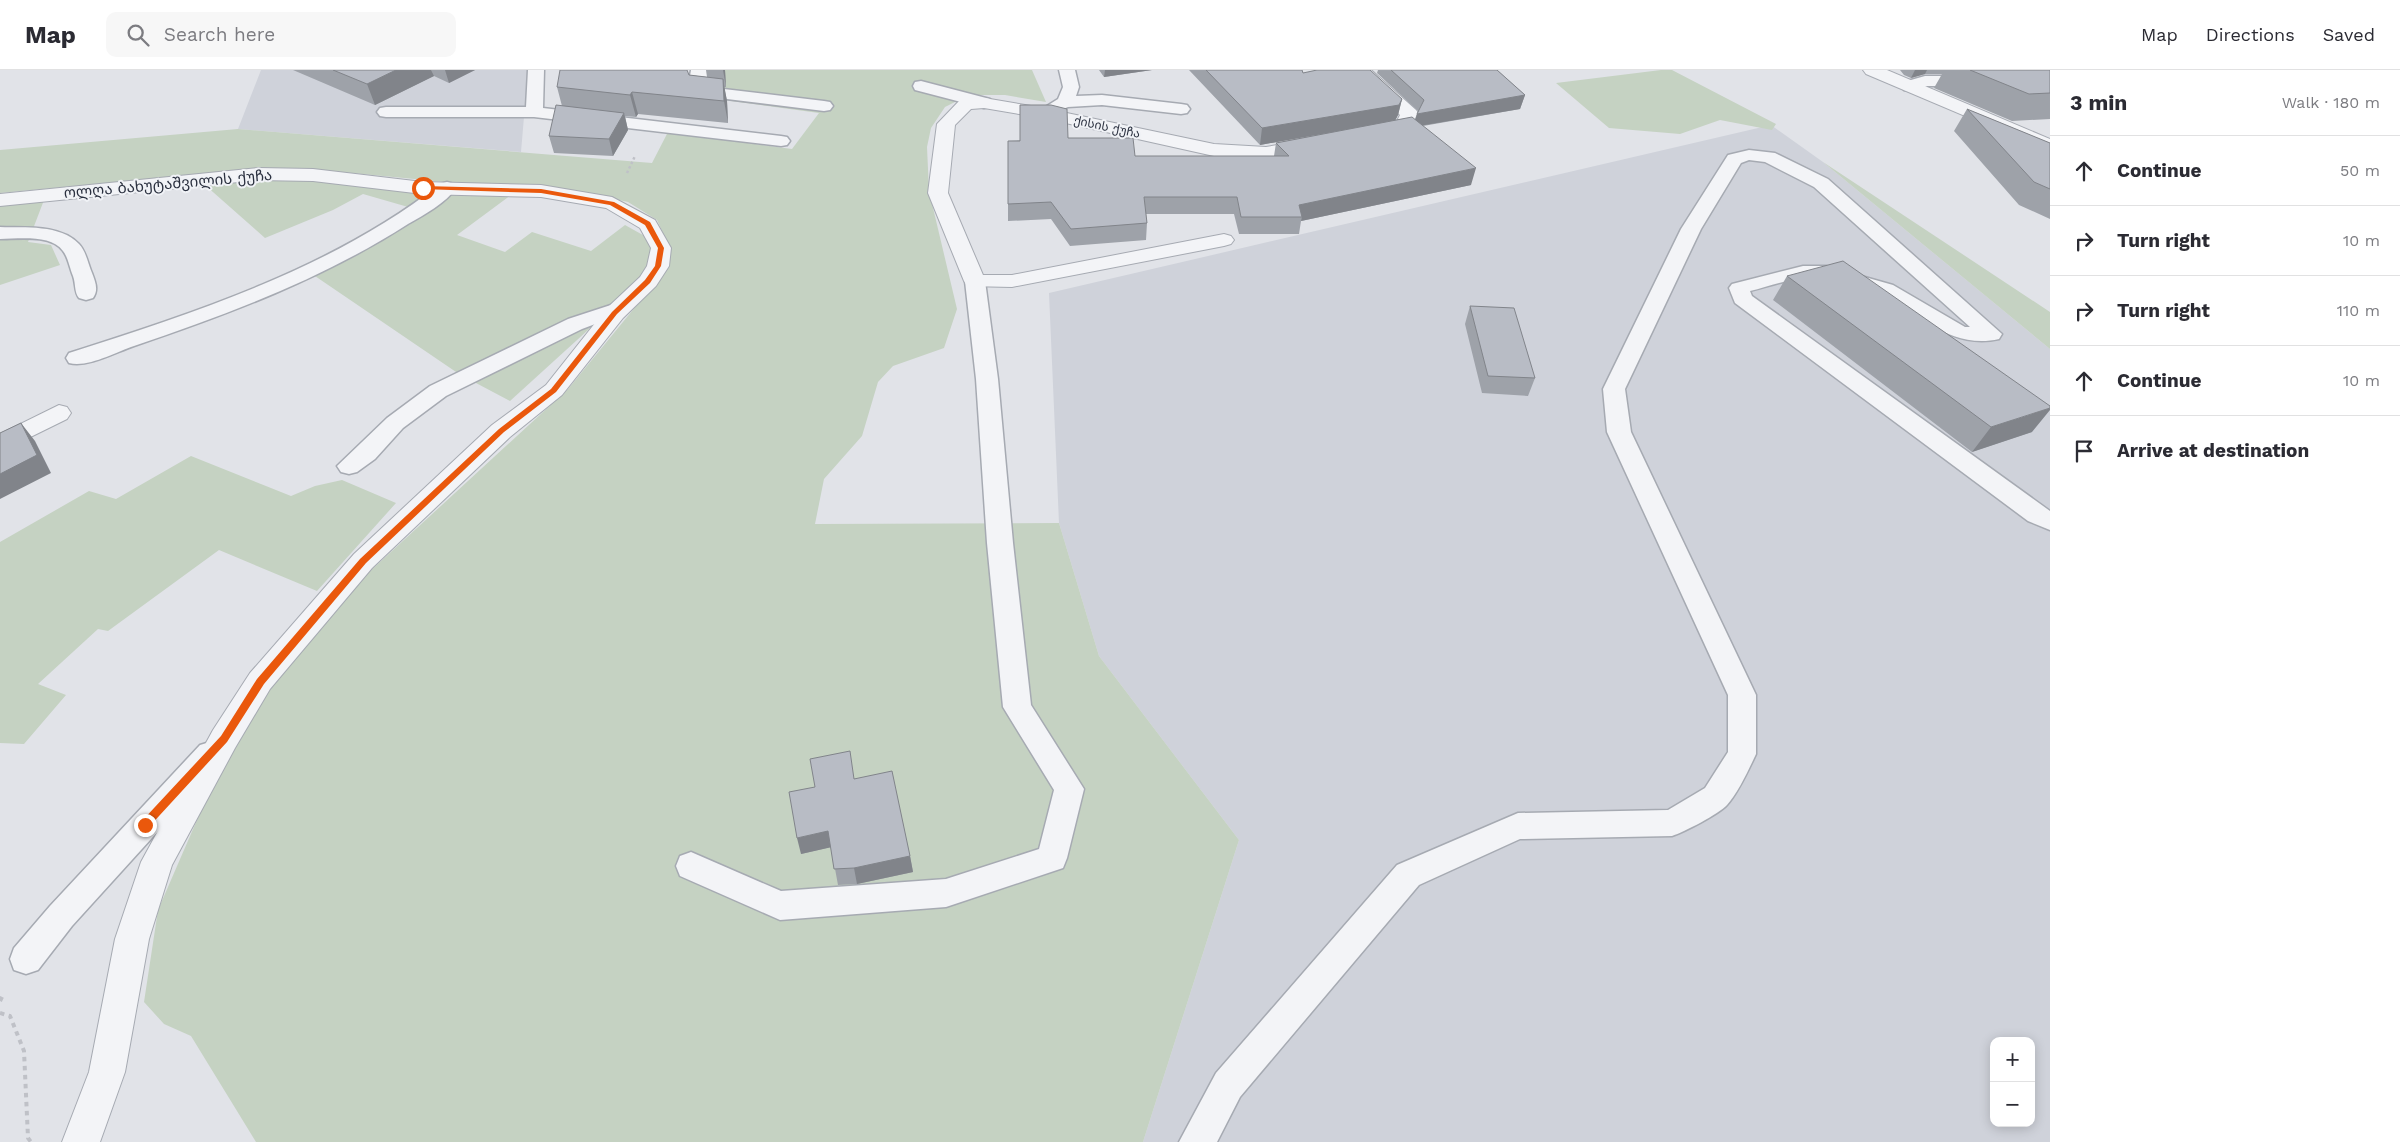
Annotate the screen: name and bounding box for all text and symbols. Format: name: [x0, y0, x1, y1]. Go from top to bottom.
search box: [106, 12, 456, 57]
text: Map: [25, 21, 76, 49]
icon: search: [124, 21, 152, 49]
text: Search here: [164, 23, 275, 46]
text: Map: [2141, 24, 2178, 45]
text: Directions: [2206, 24, 2295, 45]
text: Saved: [2323, 24, 2375, 45]
text: 3 min: [2070, 90, 2127, 115]
text: Walk · 180 m: [2282, 93, 2380, 112]
street label: ქისის ქუჩა: [1073, 113, 1141, 141]
icon: ahead: [2070, 157, 2098, 185]
text: Continue: [2117, 159, 2201, 182]
text: 50 m: [2340, 161, 2380, 180]
street label: ოლღა ბახუტაშვილის ქუჩა: [63, 166, 273, 202]
route start: [412, 177, 435, 200]
icon: right: [2070, 227, 2098, 255]
text: Turn right: [2117, 229, 2210, 252]
text: 10 m: [2343, 231, 2380, 250]
icon: right: [2070, 297, 2098, 325]
text: Turn right: [2117, 299, 2210, 322]
text: 110 m: [2337, 301, 2380, 320]
icon: ahead: [2070, 367, 2098, 395]
text: Continue: [2117, 369, 2201, 392]
text: 10 m: [2343, 371, 2380, 390]
icon: arrive: [2070, 437, 2098, 465]
text: Arrive at destination: [2117, 439, 2309, 462]
route end: [134, 814, 157, 837]
map controls: [1990, 1037, 2035, 1127]
button: +: [1990, 1037, 2035, 1082]
button: −: [1990, 1082, 2035, 1127]

